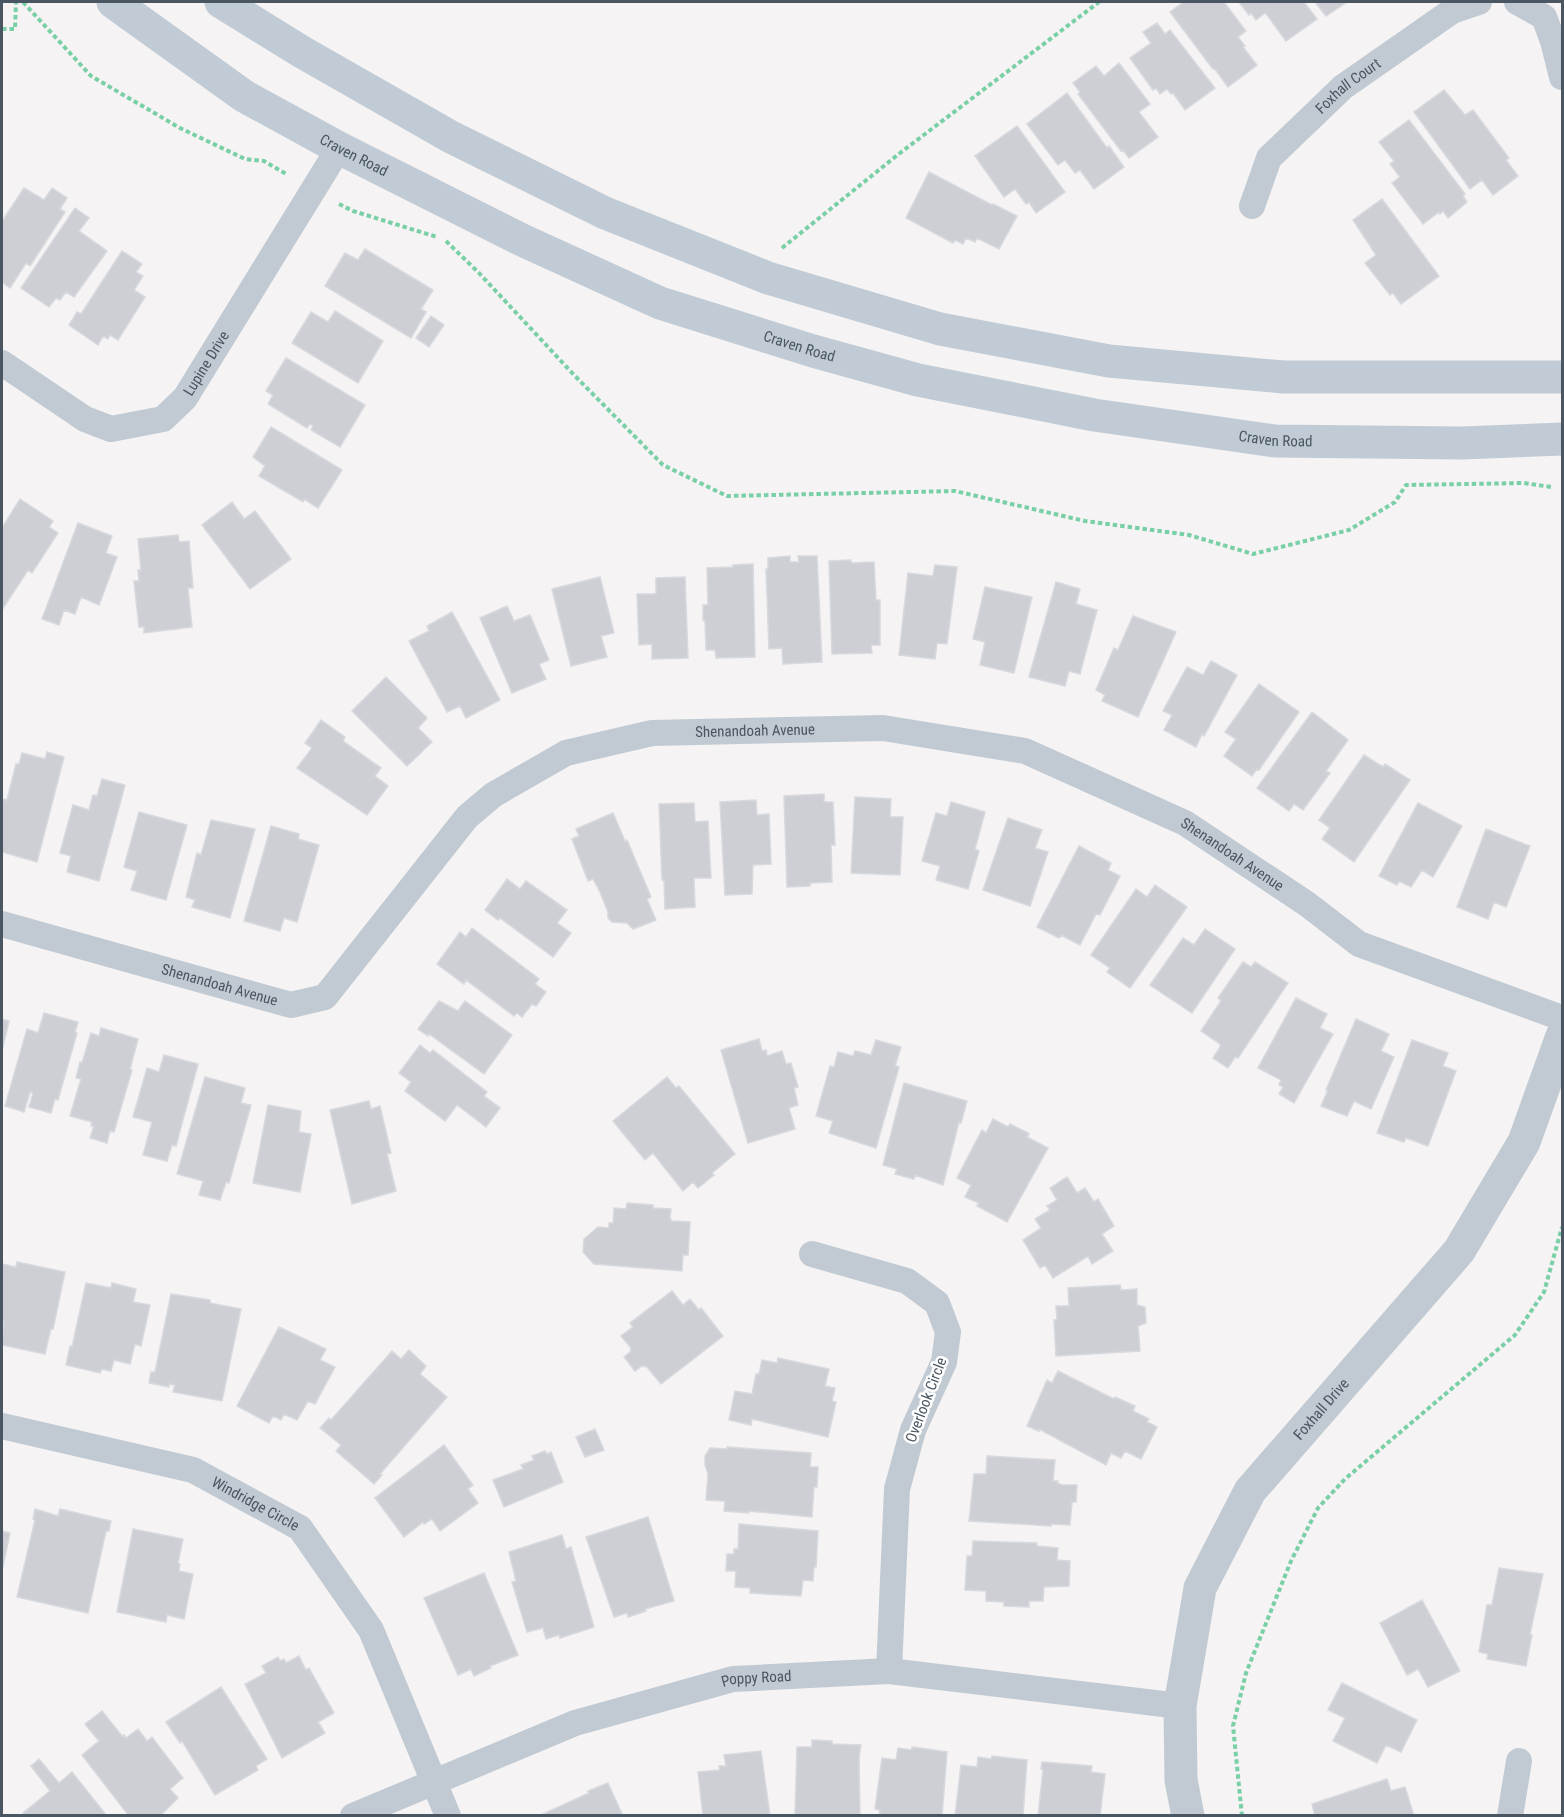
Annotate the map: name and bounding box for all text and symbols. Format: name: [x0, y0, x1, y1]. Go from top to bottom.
street label: Foxhall Court: [1312, 55, 1384, 118]
street label: Craven Road: [317, 130, 391, 180]
street label: Craven Road: [761, 327, 837, 366]
street label: Lupine Drive: [180, 328, 233, 399]
street label: Craven Road: [1237, 427, 1312, 450]
street label: Shenandoah Avenue: [695, 720, 815, 741]
street label: Shenandoah Avenue: [1177, 814, 1287, 895]
street label: Shenandoah Avenue: [159, 960, 280, 1010]
street label: Overlook Circle: [902, 1355, 950, 1445]
street label: Foxhall Drive: [1290, 1375, 1353, 1444]
street label: Windridge Circle: [209, 1473, 302, 1535]
street label: Poppy Road: [719, 1667, 792, 1691]

